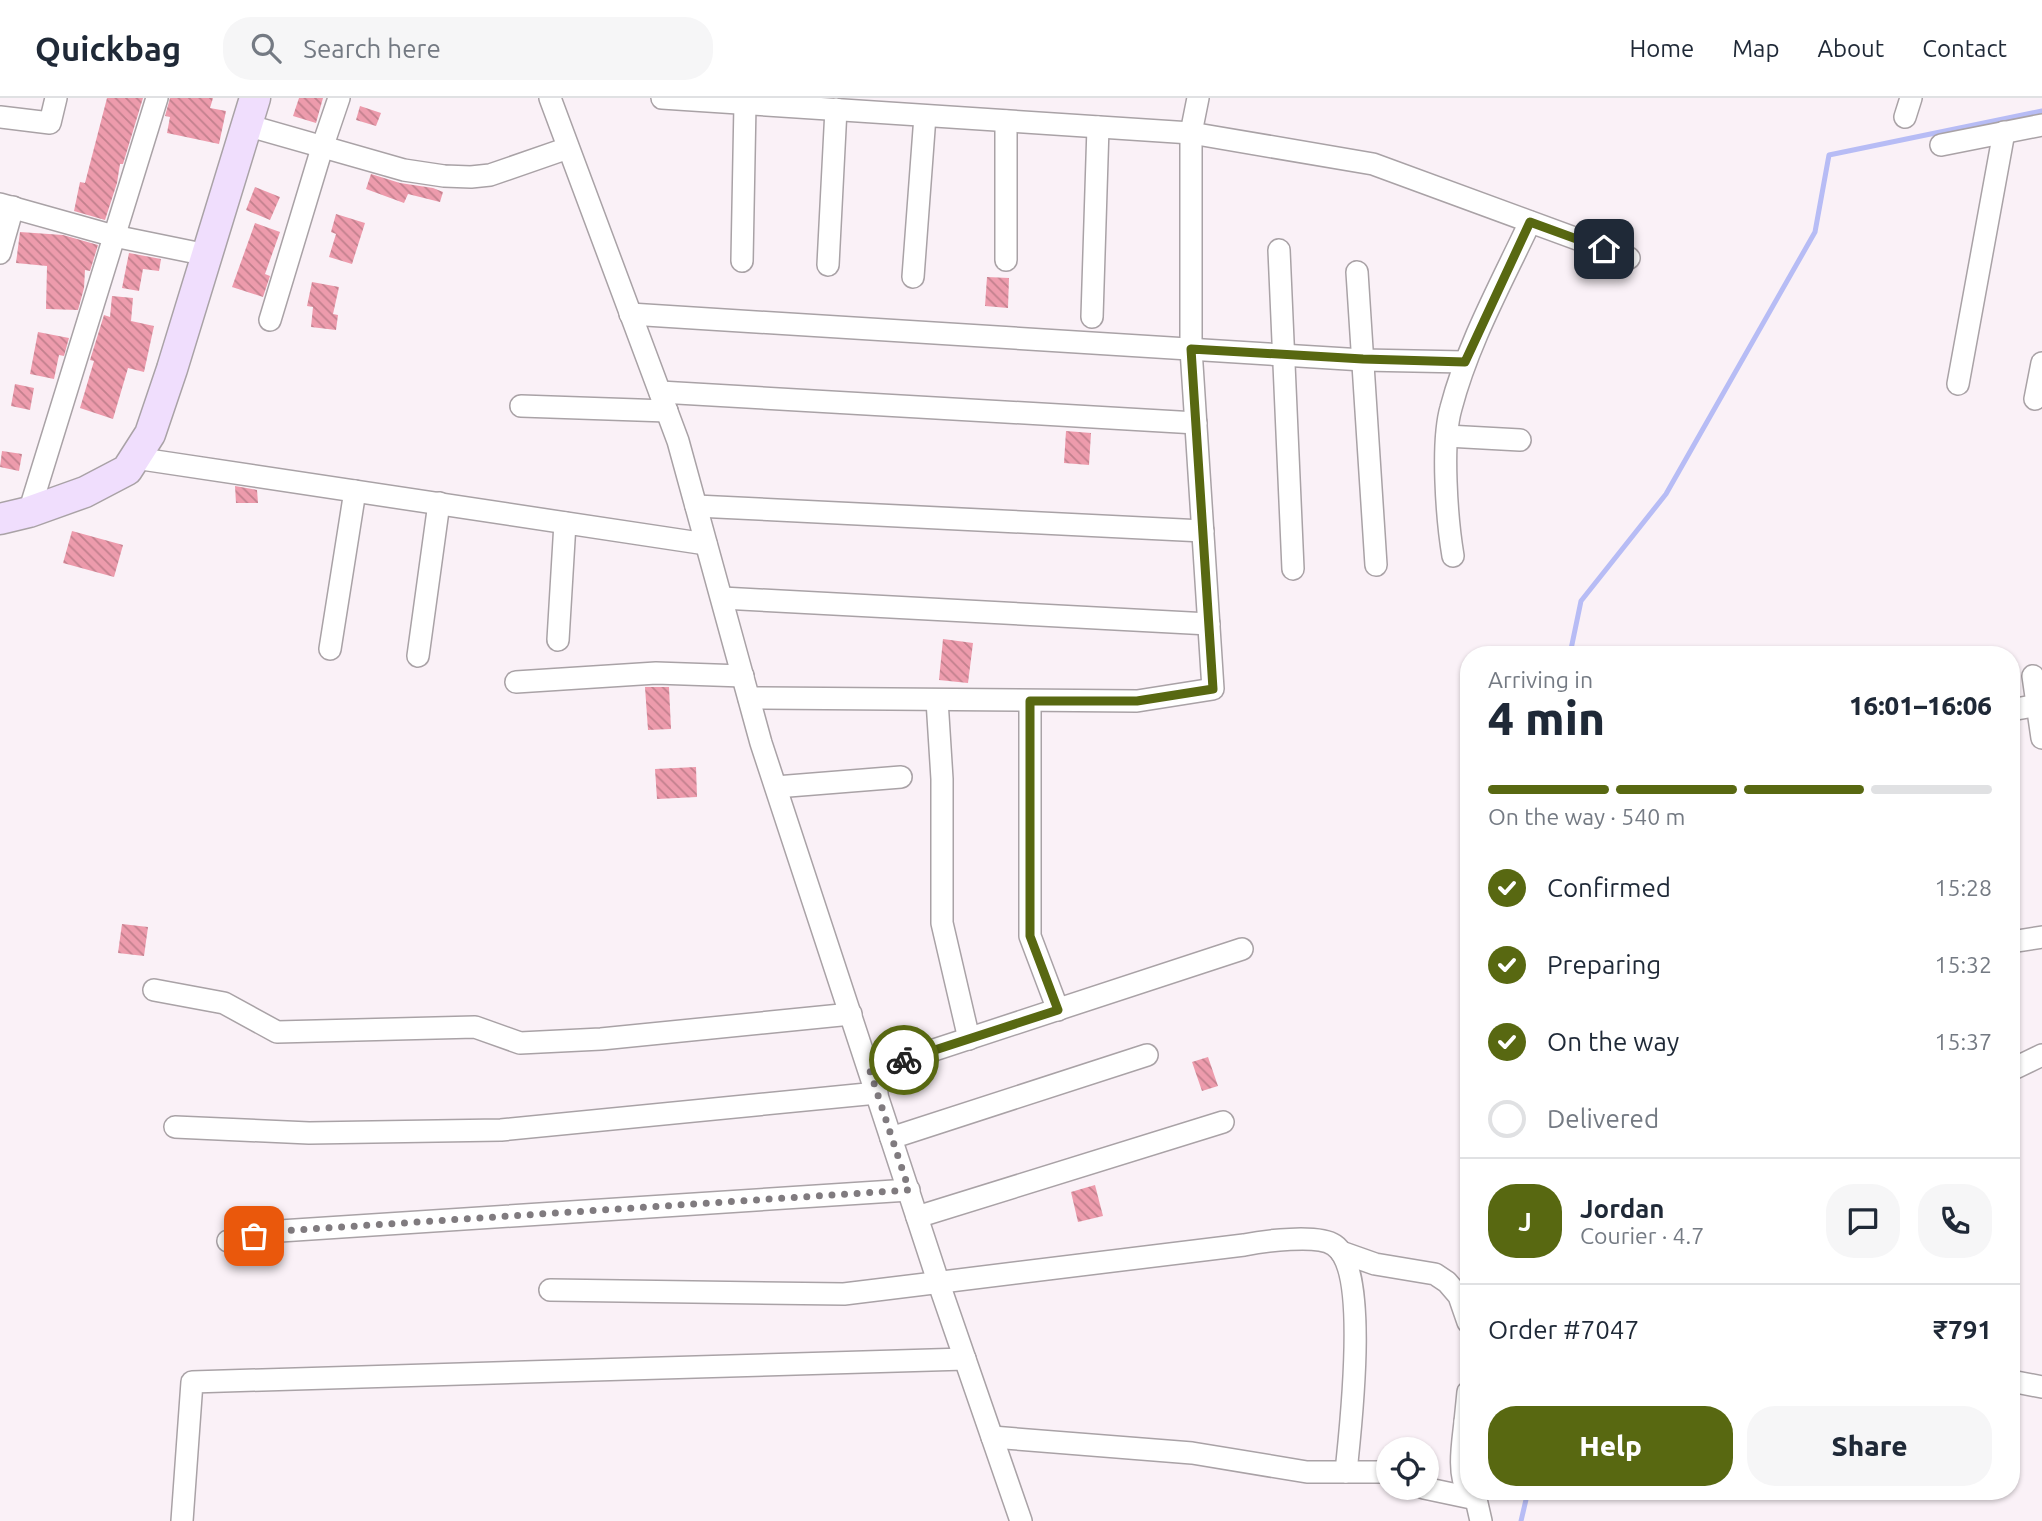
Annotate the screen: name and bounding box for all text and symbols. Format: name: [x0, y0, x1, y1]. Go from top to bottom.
search box: [223, 17, 713, 80]
icon: search: [247, 29, 285, 67]
text: Quickbag: [35, 30, 181, 67]
text: Search here: [303, 34, 441, 63]
text: Home: [1629, 35, 1694, 62]
text: Map: [1732, 35, 1779, 62]
text: About: [1817, 35, 1884, 62]
text: Contact: [1922, 35, 2007, 62]
pin: [1574, 219, 1634, 279]
icon: home: [1585, 230, 1623, 268]
text: Arriving in: [1488, 667, 1593, 692]
text: 16:01–16:06: [1849, 691, 1992, 720]
text: 4 min: [1488, 692, 1605, 744]
text: On the way · 540 m: [1488, 804, 1685, 829]
icon: check: [1488, 869, 1526, 907]
text: Confirmed: [1547, 873, 1671, 902]
text: 15:28: [1934, 875, 1992, 900]
icon: check: [1488, 946, 1526, 984]
text: Preparing: [1547, 950, 1661, 979]
text: 15:32: [1934, 952, 1992, 977]
icon: check: [1488, 1023, 1526, 1061]
courier: [869, 1025, 939, 1095]
text: On the way: [1547, 1027, 1679, 1056]
text: 15:37: [1934, 1029, 1992, 1054]
icon: bike: [885, 1041, 923, 1079]
text: Delivered: [1547, 1104, 1659, 1133]
button: chat: [1826, 1184, 1900, 1258]
button: phone: [1918, 1184, 1992, 1258]
text: Jordan: [1580, 1194, 1665, 1223]
pin: [224, 1206, 284, 1266]
text: J: [1518, 1207, 1532, 1236]
icon: bag: [235, 1217, 273, 1255]
text: Courier · 4.7: [1580, 1223, 1704, 1248]
text: Order #7047: [1488, 1315, 1639, 1344]
text: ₹791: [1933, 1315, 1992, 1344]
button: Help: [1488, 1406, 1733, 1486]
button: Share: [1747, 1406, 1992, 1486]
map controls: [1376, 1437, 1439, 1500]
button: locate: [1376, 1437, 1439, 1500]

